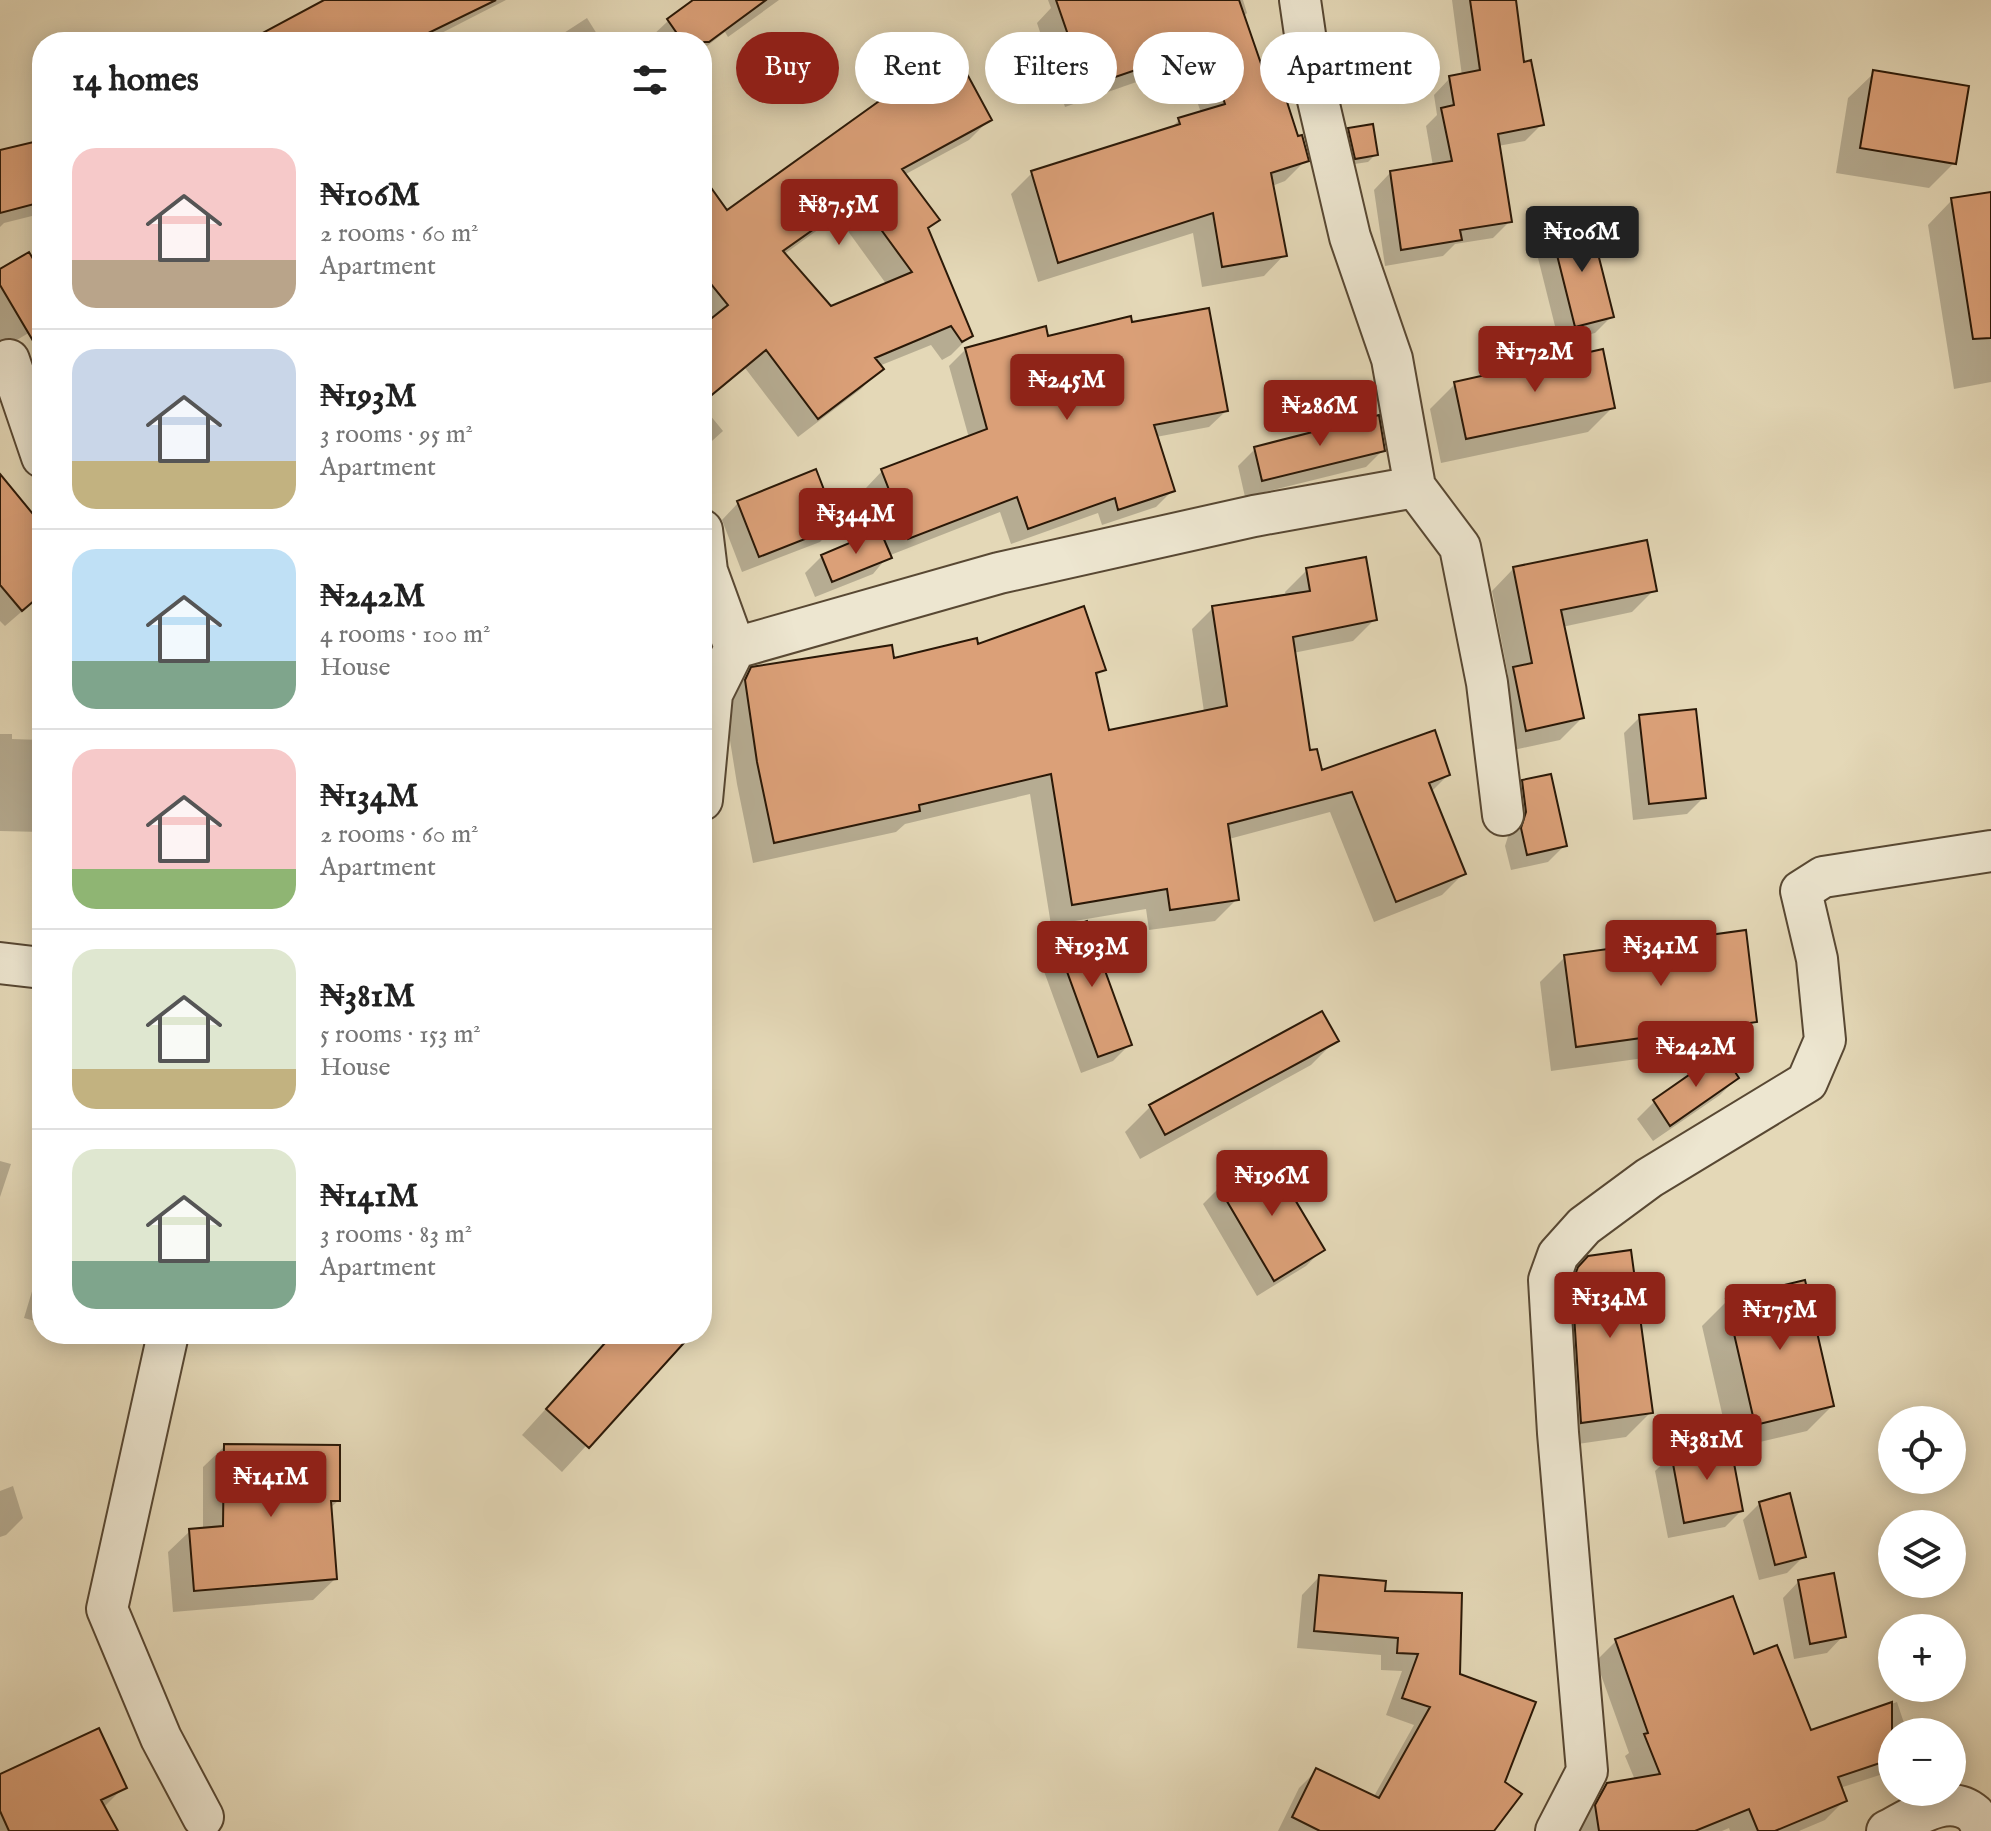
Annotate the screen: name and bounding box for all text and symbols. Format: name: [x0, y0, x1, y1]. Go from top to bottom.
chip: Buy: [736, 32, 839, 104]
chip: Rent: [855, 32, 969, 104]
chip: Filters: [985, 32, 1117, 104]
chip: New: [1133, 32, 1244, 104]
chip: Apartment: [1260, 32, 1440, 104]
icon: filters: [628, 58, 672, 102]
text: 14 homes: [72, 59, 199, 102]
text: ₦106M: [320, 174, 420, 217]
pin: ₦87.5M: [774, 179, 904, 247]
icon: home: [136, 180, 232, 276]
text: ₦87.5M: [799, 188, 879, 221]
pin: ₦106M: [1526, 206, 1638, 274]
text: ₦106M: [1544, 215, 1620, 248]
text: 2 rooms · 60 m²: [320, 217, 479, 250]
text: Apartment: [320, 250, 436, 283]
pin: ₦172M: [1479, 326, 1591, 394]
text: ₦172M: [1496, 335, 1574, 368]
pin: ₦245M: [1011, 354, 1123, 422]
text: ₦245M: [1028, 363, 1106, 396]
text: ₦193M: [320, 375, 417, 418]
pin: ₦286M: [1264, 380, 1376, 448]
icon: home: [136, 381, 232, 477]
text: ₦286M: [1282, 389, 1358, 422]
text: 3 rooms · 95 m²: [320, 418, 473, 451]
text: Apartment: [320, 451, 436, 484]
pin: ₦344M: [800, 488, 912, 556]
text: ₦344M: [817, 497, 895, 530]
text: ₦242M: [320, 575, 425, 618]
icon: home: [136, 581, 232, 677]
text: 4 rooms · 100 m²: [320, 618, 490, 651]
text: House: [320, 651, 390, 684]
text: ₦134M: [320, 775, 419, 818]
icon: home: [136, 781, 232, 877]
text: 2 rooms · 60 m²: [320, 818, 479, 851]
text: Apartment: [320, 851, 436, 884]
pin: ₦341M: [1605, 920, 1717, 988]
pin: ₦193M: [1036, 921, 1148, 989]
text: ₦341M: [1623, 929, 1699, 962]
text: ₦193M: [1055, 930, 1129, 963]
text: ₦381M: [320, 975, 415, 1018]
icon: home: [136, 981, 232, 1077]
text: 5 rooms · 153 m²: [320, 1018, 481, 1051]
pin: ₦242M: [1640, 1021, 1752, 1089]
text: ₦242M: [1656, 1030, 1736, 1063]
text: House: [320, 1051, 390, 1084]
pin: ₦196M: [1216, 1150, 1328, 1218]
text: ₦196M: [1234, 1159, 1310, 1192]
text: ₦141M: [320, 1175, 419, 1218]
icon: home: [136, 1181, 232, 1277]
text: 3 rooms · 83 m²: [320, 1218, 472, 1251]
text: Apartment: [320, 1251, 436, 1284]
pin: ₦134M: [1554, 1272, 1666, 1340]
text: ₦134M: [1572, 1281, 1648, 1314]
pin: ₦175M: [1724, 1284, 1836, 1352]
text: ₦175M: [1743, 1293, 1817, 1326]
map controls: [1878, 1406, 1966, 1806]
button: locate: [1878, 1406, 1966, 1494]
pin: ₦381M: [1651, 1414, 1763, 1482]
text: ₦381M: [1671, 1423, 1743, 1456]
pin: ₦141M: [215, 1451, 327, 1519]
text: ₦141M: [233, 1460, 309, 1493]
button: layers: [1878, 1510, 1966, 1598]
button: +: [1878, 1614, 1966, 1702]
button: −: [1878, 1718, 1966, 1806]

